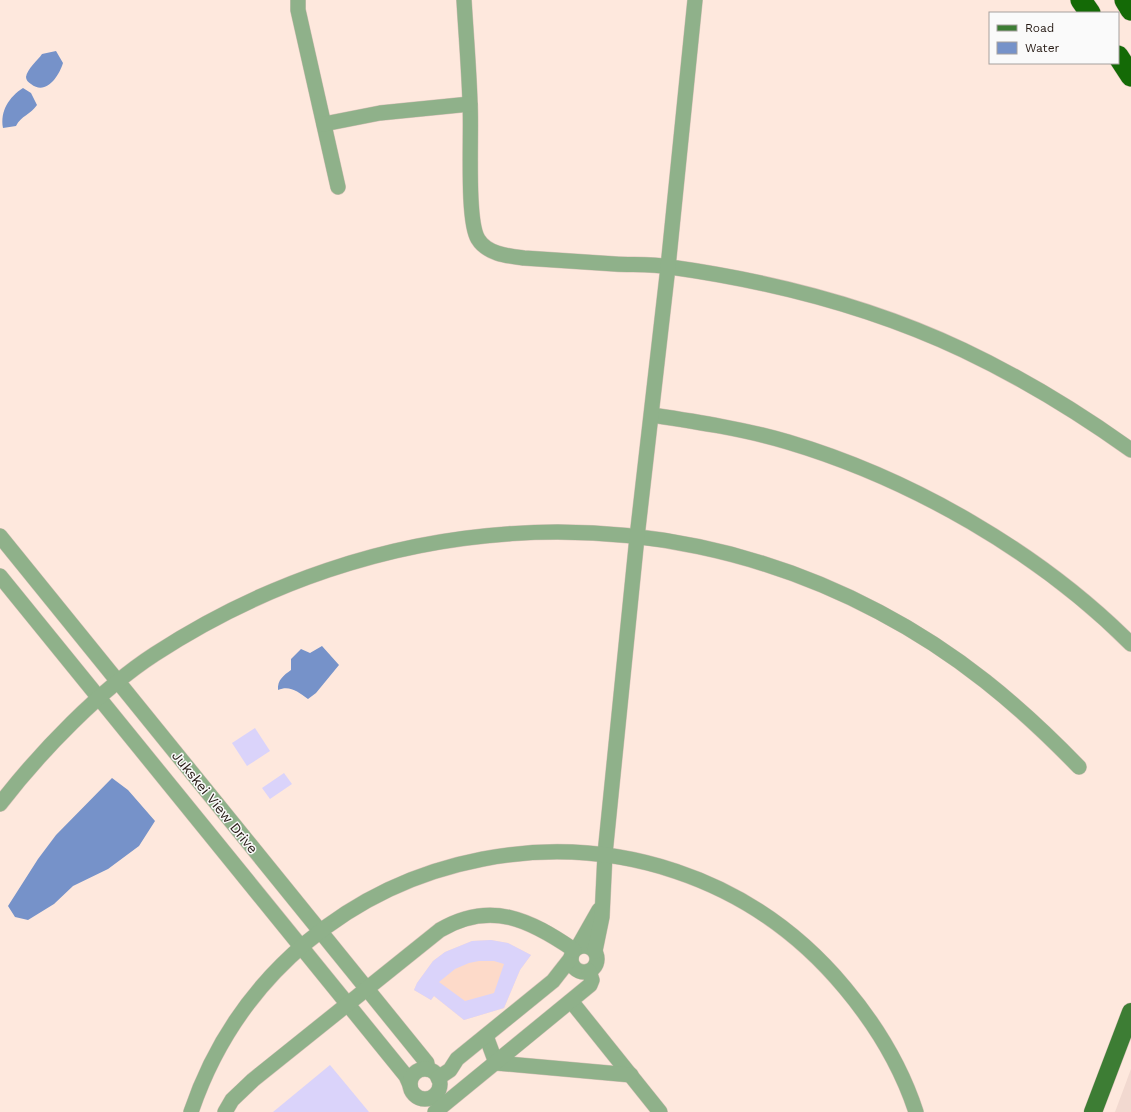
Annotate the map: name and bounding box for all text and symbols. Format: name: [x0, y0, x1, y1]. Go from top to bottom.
legend: [989, 12, 1119, 64]
text: Road: [1025, 21, 1054, 35]
text: Water: [1025, 41, 1060, 55]
street label: Jukskei View Drive: [169, 748, 261, 856]

